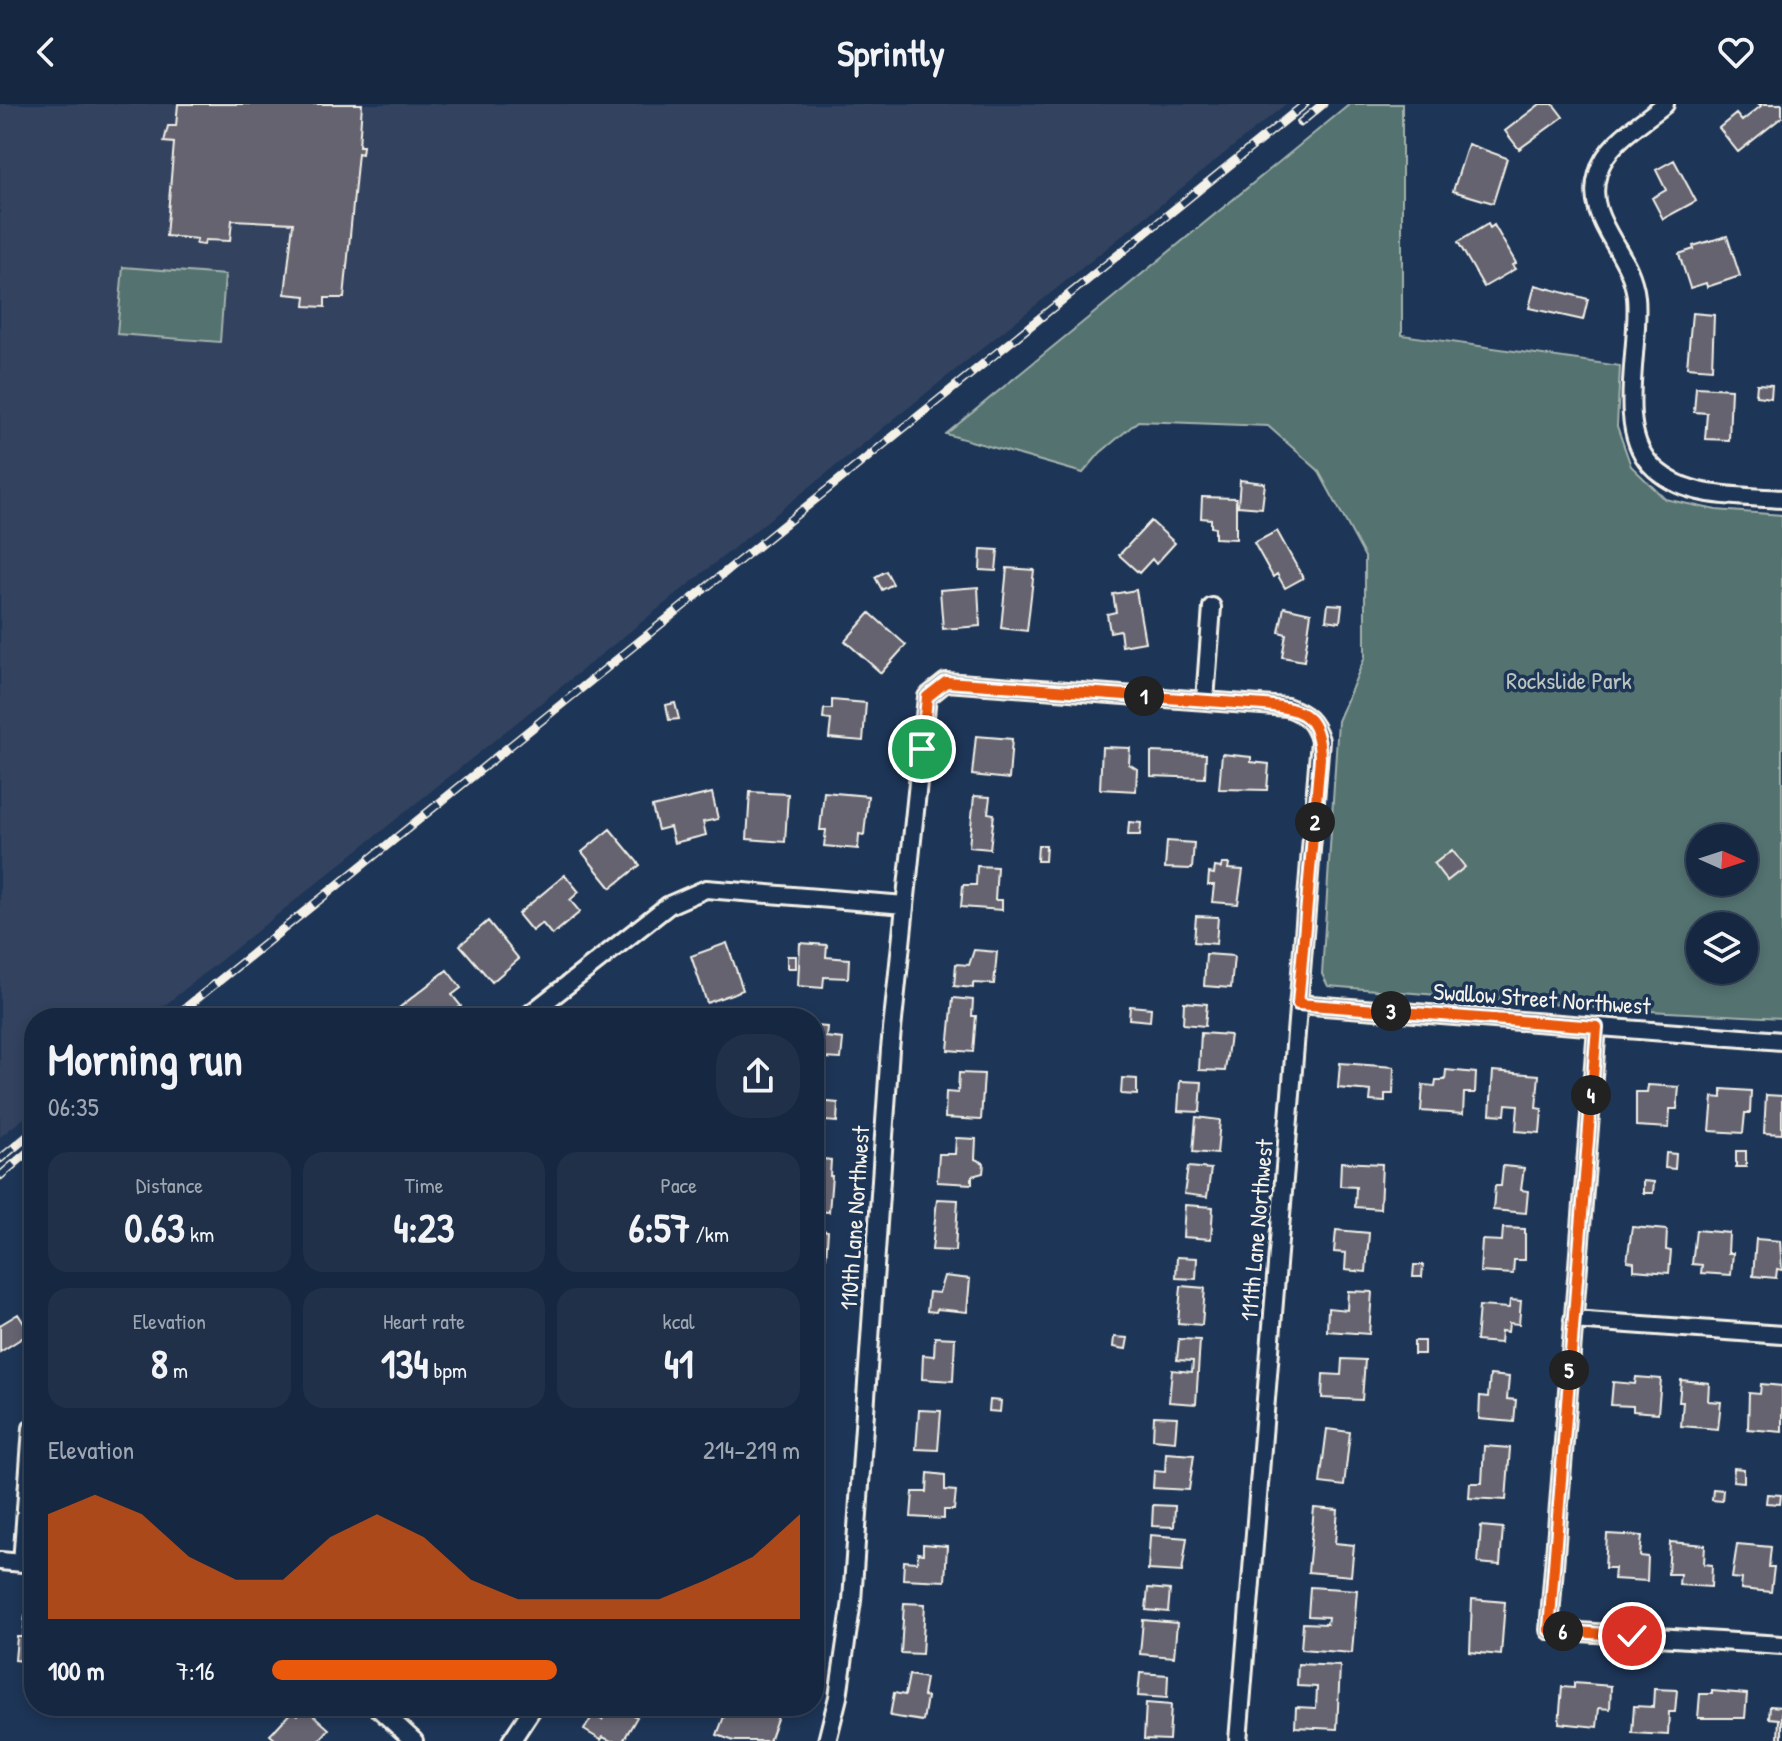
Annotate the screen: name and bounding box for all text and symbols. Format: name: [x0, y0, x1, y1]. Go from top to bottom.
text: Sprintly: [837, 28, 945, 77]
icon: back: [24, 30, 68, 74]
icon: heart: [1714, 30, 1758, 74]
park label: Rockslide Park: [1506, 664, 1632, 696]
pin: 1: [1124, 676, 1164, 716]
text: 1: [1140, 681, 1148, 711]
pin: [888, 715, 956, 783]
icon: arrive: [900, 727, 944, 771]
pin: 2: [1295, 802, 1335, 842]
text: 2: [1310, 807, 1320, 837]
north arrow: [1686, 824, 1758, 896]
map controls: [1686, 824, 1758, 984]
button: layers: [1686, 912, 1758, 984]
street label: Swallow Street Northwest: [1432, 974, 1652, 1022]
pin: 3: [1371, 991, 1411, 1031]
text: 3: [1386, 996, 1396, 1026]
text: Morning run: [48, 1029, 243, 1089]
button: share: [716, 1034, 800, 1118]
pin: 4: [1571, 1075, 1611, 1115]
text: 4: [1587, 1080, 1595, 1110]
text: 06:35: [48, 1089, 99, 1124]
street label: 110th Lane Northwest: [832, 1124, 876, 1311]
street label: 111th Lane Northwest: [1232, 1137, 1280, 1322]
text: Distance: [136, 1170, 203, 1200]
text: Time: [405, 1170, 443, 1200]
text: Pace: [660, 1170, 697, 1200]
text: 0.63: [125, 1200, 185, 1254]
text: 4:23: [394, 1200, 454, 1254]
text: 6:57: [628, 1200, 690, 1254]
text: km: [185, 1219, 214, 1249]
text: /km: [690, 1219, 729, 1249]
text: Elevation: [133, 1306, 206, 1336]
text: Heart rate: [383, 1306, 465, 1336]
text: kcal: [663, 1306, 695, 1336]
text: 8: [151, 1336, 168, 1390]
text: 134: [381, 1336, 428, 1390]
text: 41: [664, 1336, 693, 1390]
pin: 5: [1549, 1350, 1589, 1390]
text: m: [168, 1355, 188, 1385]
text: bpm: [428, 1355, 467, 1385]
text: 5: [1564, 1355, 1574, 1385]
text: Elevation: [48, 1432, 134, 1467]
text: 214–219 m: [703, 1432, 800, 1467]
pin: [1598, 1602, 1666, 1670]
pin: 6: [1543, 1611, 1583, 1651]
icon: check: [1610, 1614, 1654, 1658]
text: 6: [1559, 1616, 1567, 1646]
text: 100 m: [48, 1653, 104, 1688]
text: 7:16: [176, 1653, 215, 1688]

